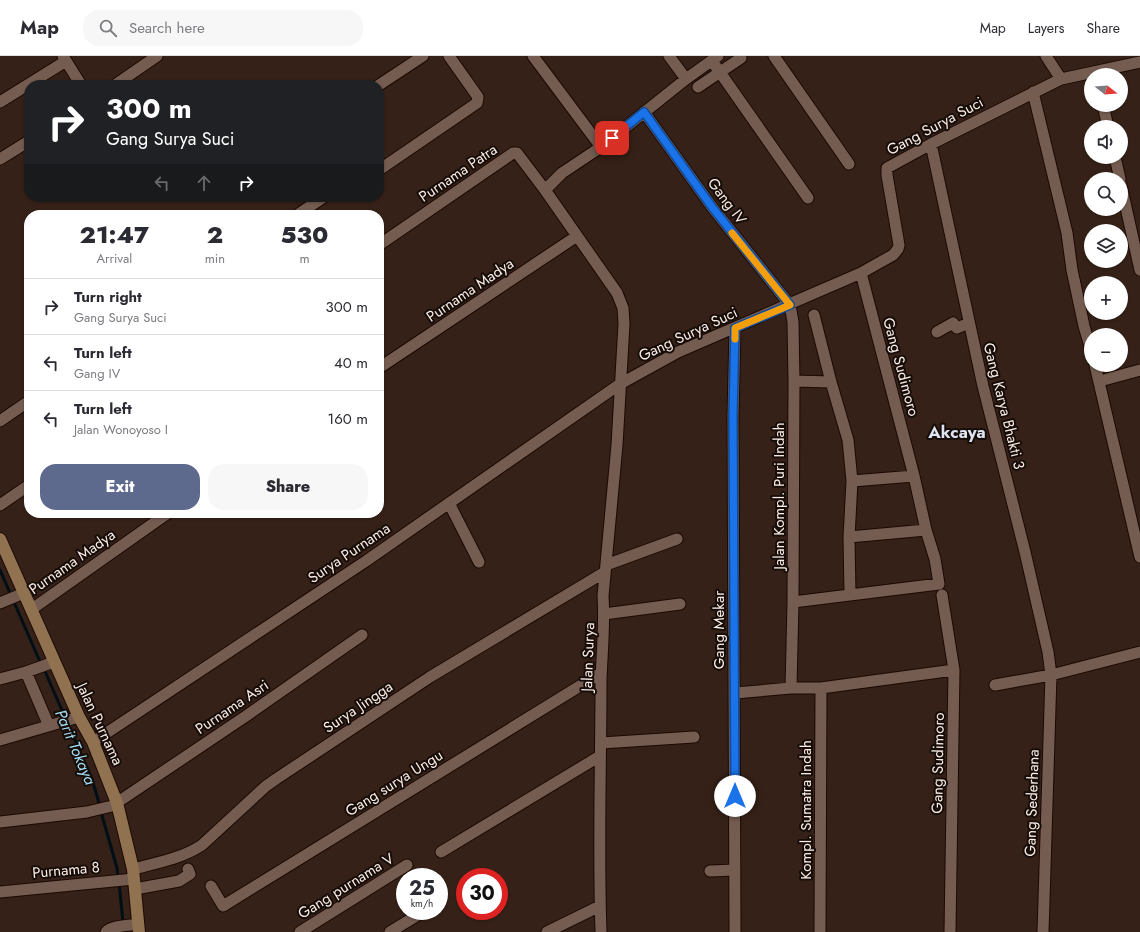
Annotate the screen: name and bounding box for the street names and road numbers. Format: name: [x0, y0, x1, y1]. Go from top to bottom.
street label: Gang Surya Suci: [883, 91, 987, 161]
street label: Purnama Patra: [414, 139, 502, 207]
street label: Gang IV: [702, 173, 752, 229]
street label: Purnama Madya: [422, 253, 518, 327]
street label: Gang Surya Suci: [635, 301, 741, 367]
street label: Gang Sudimoro: [877, 315, 925, 419]
street label: Gang Karya Bhakti 3: [978, 340, 1030, 472]
street label: Jalan Kompl. Puri Indah: [768, 422, 790, 572]
street label: Surya Purnama: [303, 517, 395, 589]
street label: Purnama Madya: [24, 524, 120, 600]
street label: Gang Mekar: [708, 590, 730, 669]
street label: Jalan Surya: [576, 622, 600, 694]
street label: Purnama Asri: [191, 674, 273, 740]
street label: Surya Jingga: [319, 676, 397, 738]
street label: Jalan Purnama: [70, 677, 129, 769]
street label: Gang Sudimoro: [926, 712, 950, 814]
street label: Kompl. Sumatra Indah: [795, 740, 817, 880]
street label: Gang surya Ungu: [341, 744, 447, 822]
street label: Gang Sederhana: [1019, 749, 1045, 857]
street label: Gang purnama V: [294, 848, 398, 924]
street label: Purnama 8: [31, 856, 101, 884]

